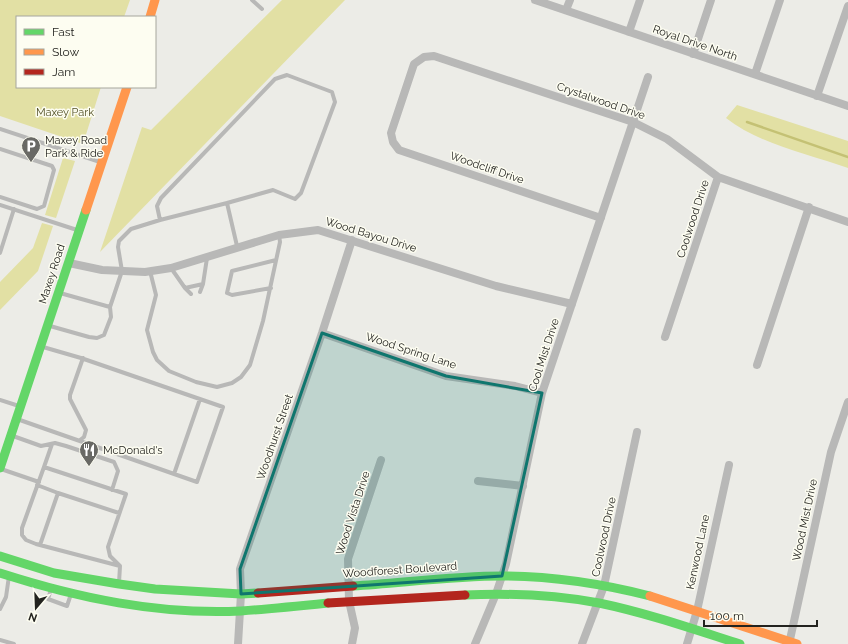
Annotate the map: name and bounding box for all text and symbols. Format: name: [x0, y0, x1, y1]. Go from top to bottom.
legend: [16, 16, 156, 88]
street label: Royal Drive North: [651, 22, 739, 64]
text: Fast: [52, 25, 75, 39]
text: Slow: [52, 45, 79, 59]
text: Jam: [52, 65, 75, 79]
street label: Crystalwood Drive: [555, 80, 647, 122]
park label: Maxey Park: [36, 106, 94, 119]
place label: Maxey Road Park & Ride: [45, 134, 107, 160]
parking icon: Maxey Road Park & Ride: [20, 135, 42, 163]
street label: Woodcliff Drive: [448, 149, 526, 187]
street label: Coolwood Drive: [674, 178, 712, 260]
street label: Wood Bayou Drive: [324, 215, 419, 255]
street label: Maxey Road: [36, 242, 68, 306]
street label: Cool Mist Drive: [526, 316, 562, 393]
street label: Wood Spring Lane: [364, 330, 458, 372]
street label: Woodhurst Street: [254, 392, 296, 482]
restaurant icon: McDonald's: [78, 439, 100, 467]
place label: McDonald's: [103, 444, 163, 457]
street label: Wood Vista Drive: [333, 469, 373, 556]
street label: Wood Mist Drive: [790, 477, 820, 562]
street label: Coolwood Drive: [589, 495, 619, 578]
street label: Kenwood Lane: [684, 513, 712, 591]
street label: Woodforest Boulevard: [342, 560, 458, 580]
north arrow: [16, 588, 56, 628]
scale bar: [704, 602, 817, 628]
text: N: [27, 609, 39, 624]
text: 100 m: [710, 609, 744, 623]

